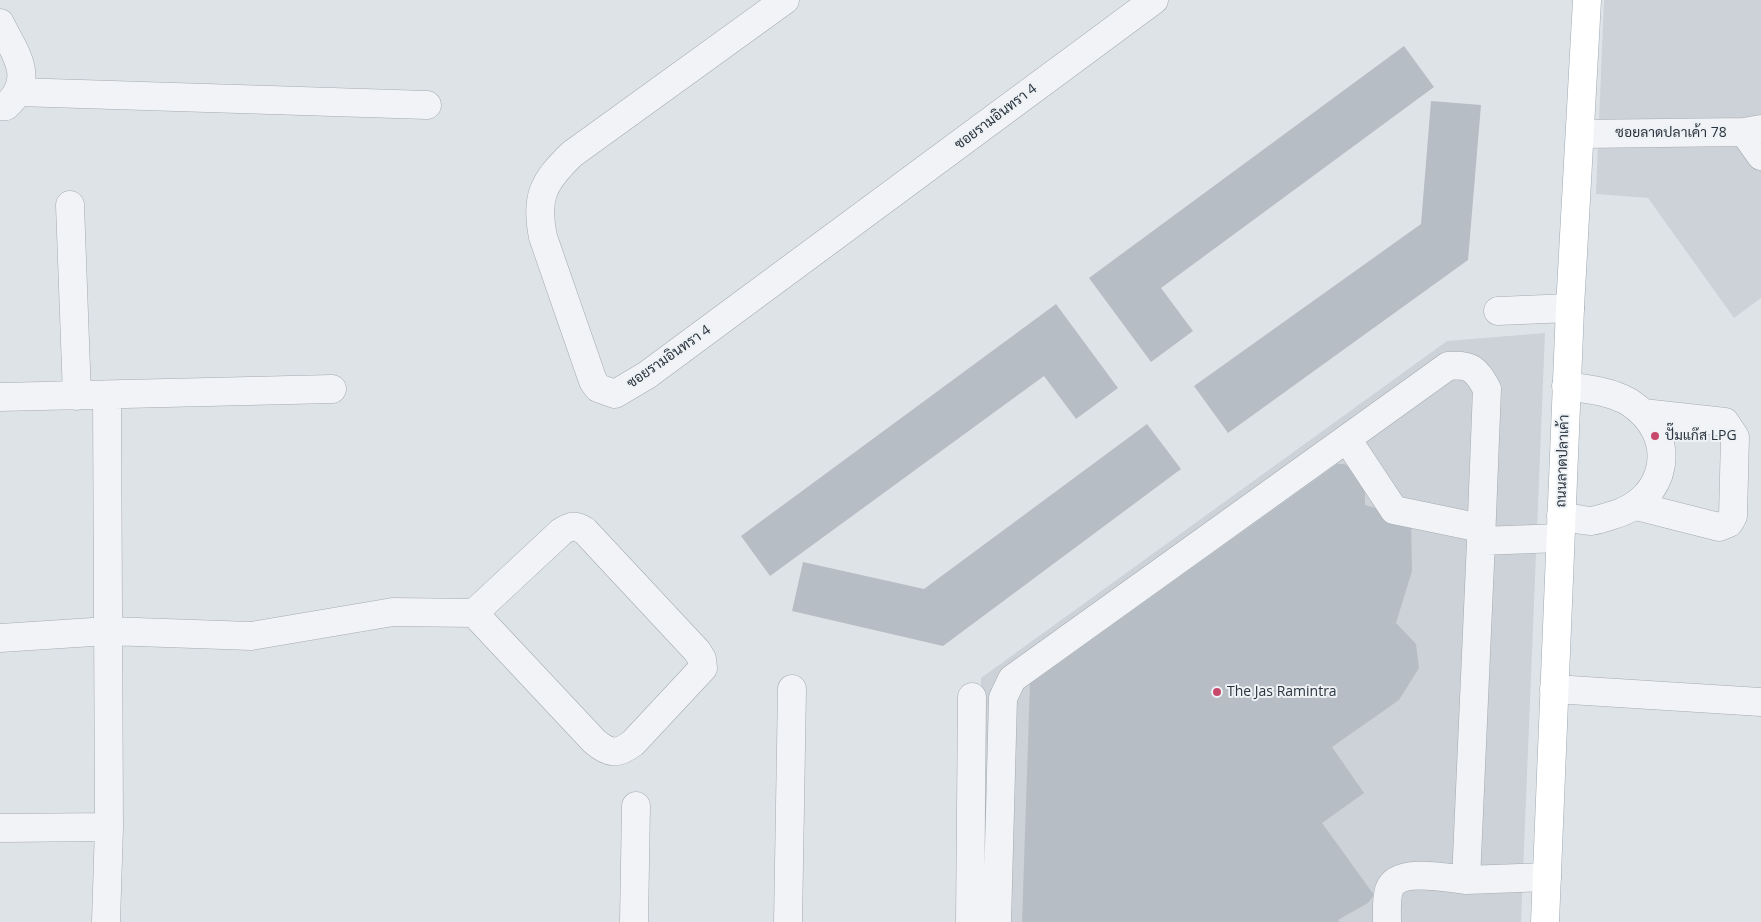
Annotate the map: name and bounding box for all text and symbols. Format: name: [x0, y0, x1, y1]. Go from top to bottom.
street label: ซอยรามอินทรา 4: [952, 81, 1040, 153]
street label: ซอยลาดปลาเค้า 78: [1615, 125, 1727, 141]
street label: ซอยรามอินทรา 4: [624, 322, 714, 392]
street label: ถนนลาดปลาเค้า: [1553, 414, 1573, 508]
place label: ปั๊มแก๊ส LPG: [1665, 428, 1737, 444]
marker: ปั๊มแก๊ส LPG: [1649, 430, 1661, 442]
place label: The Jas Ramintra: [1227, 684, 1337, 700]
marker: The Jas Ramintra: [1211, 686, 1223, 698]

